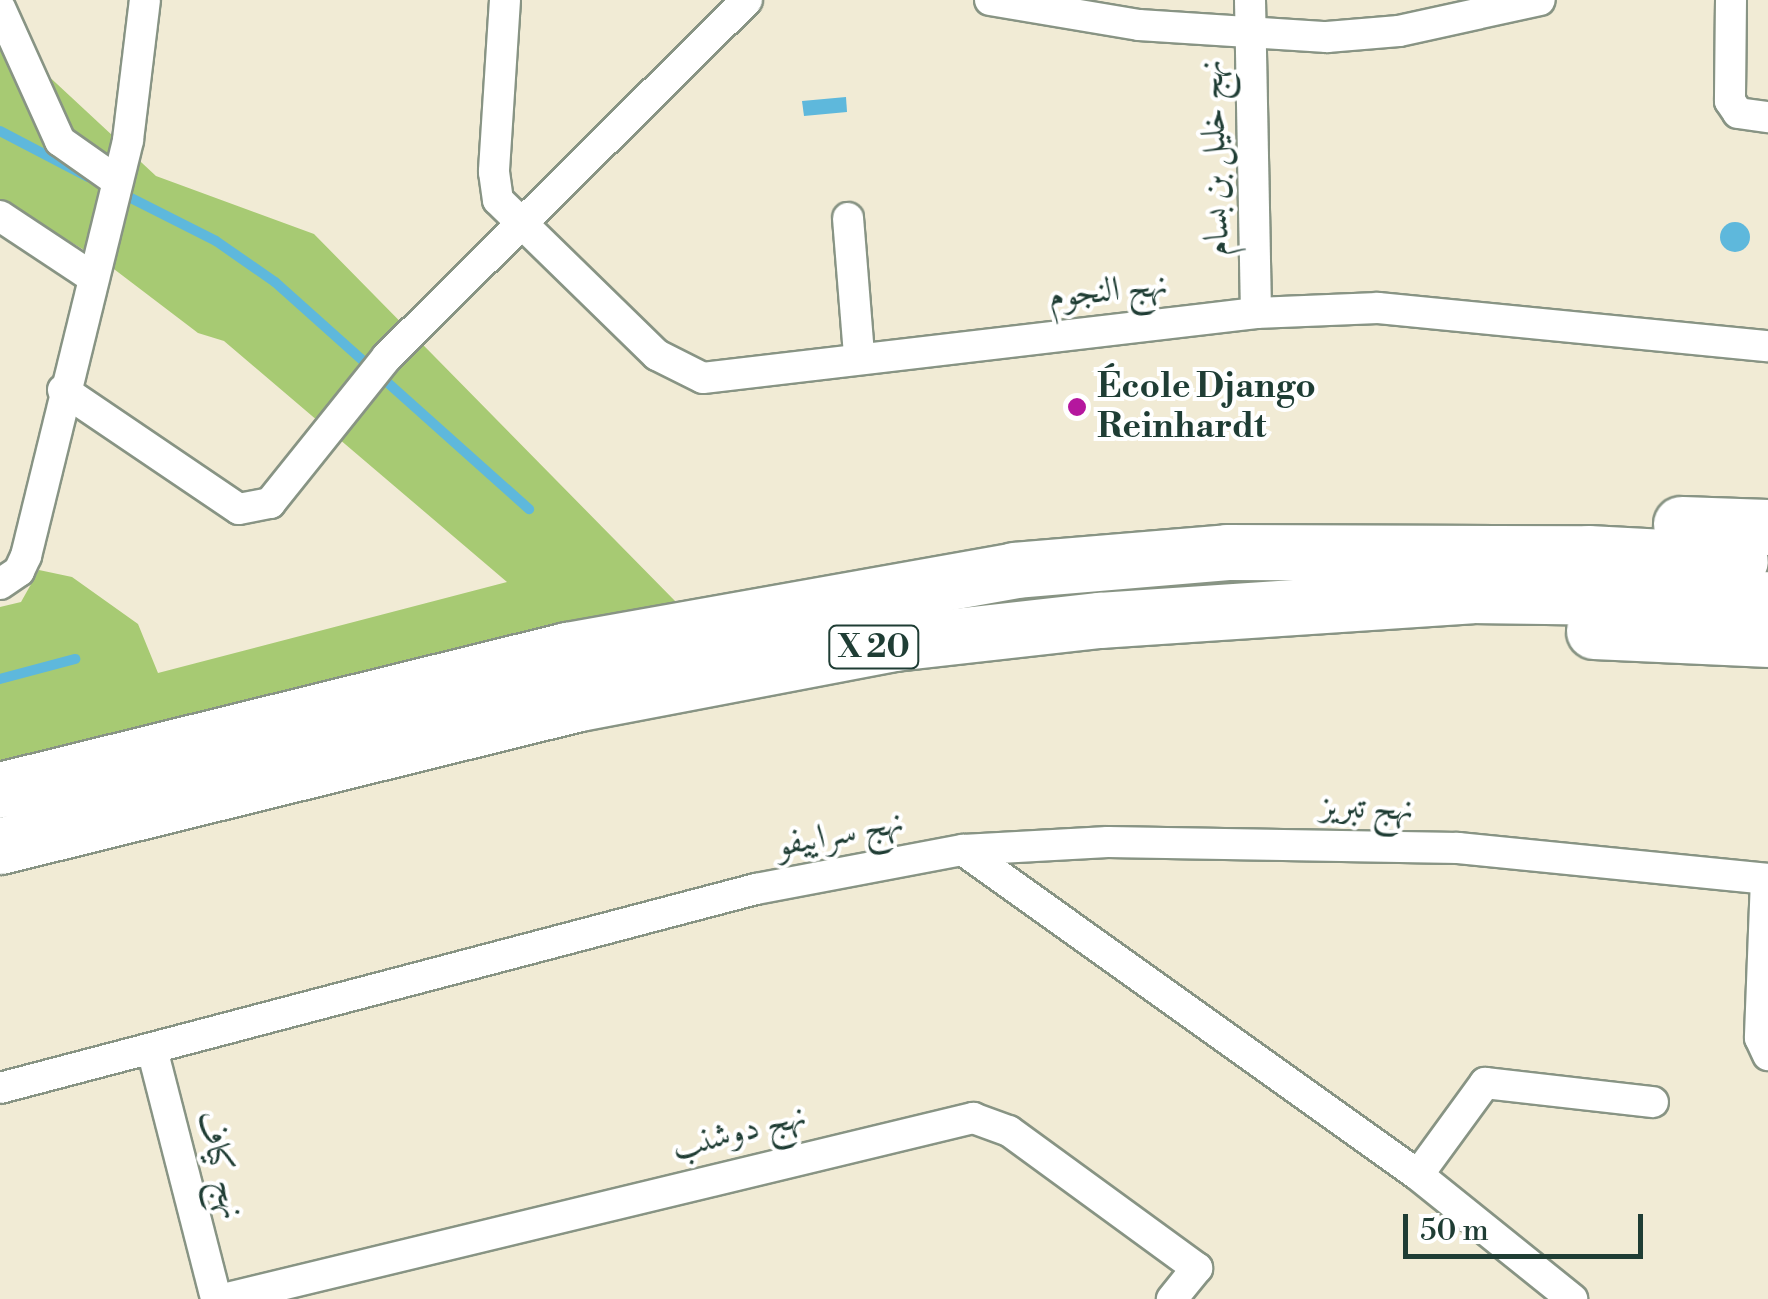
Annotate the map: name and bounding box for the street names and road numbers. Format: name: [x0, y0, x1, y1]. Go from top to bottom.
street label: نهج خليل بن بسام: [1191, 59, 1239, 257]
street label: نهج النجوم: [1046, 264, 1170, 318]
road number: X 20: [826, 620, 922, 674]
street label: نهج تبريز: [1320, 785, 1414, 831]
street label: نهج سراييفو: [773, 801, 907, 867]
street label: نهج دوشنب: [667, 1095, 811, 1169]
street label: نهج كياف: [186, 1106, 254, 1224]

